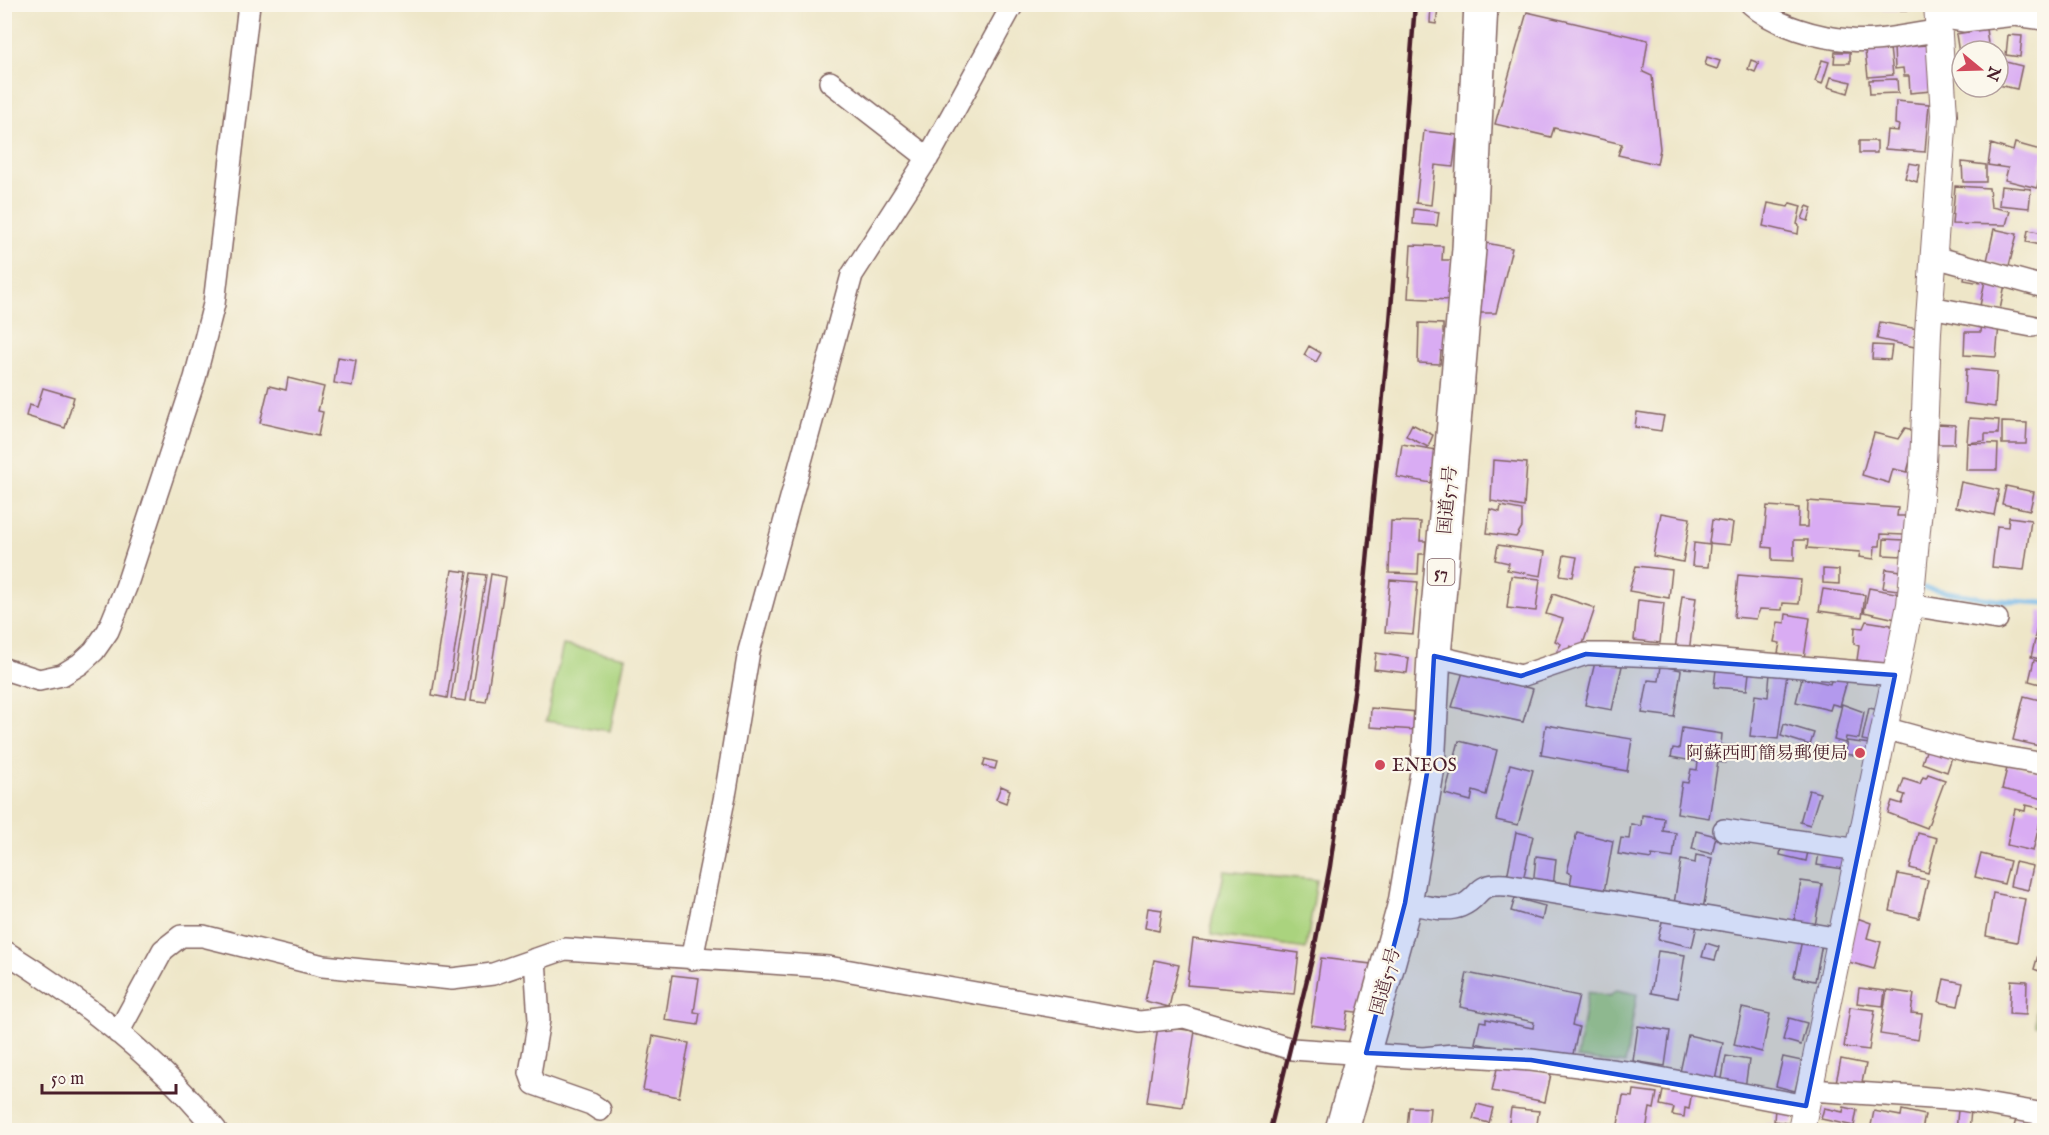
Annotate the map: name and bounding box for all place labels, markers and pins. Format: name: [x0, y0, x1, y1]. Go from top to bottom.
place label: 阿蘇西町簡易郵便局: [1686, 743, 1848, 766]
marker: 阿蘇西町簡易郵便局: [1853, 746, 1867, 760]
place label: ENEOS: [1392, 755, 1457, 778]
marker: ENEOS: [1373, 758, 1387, 772]

